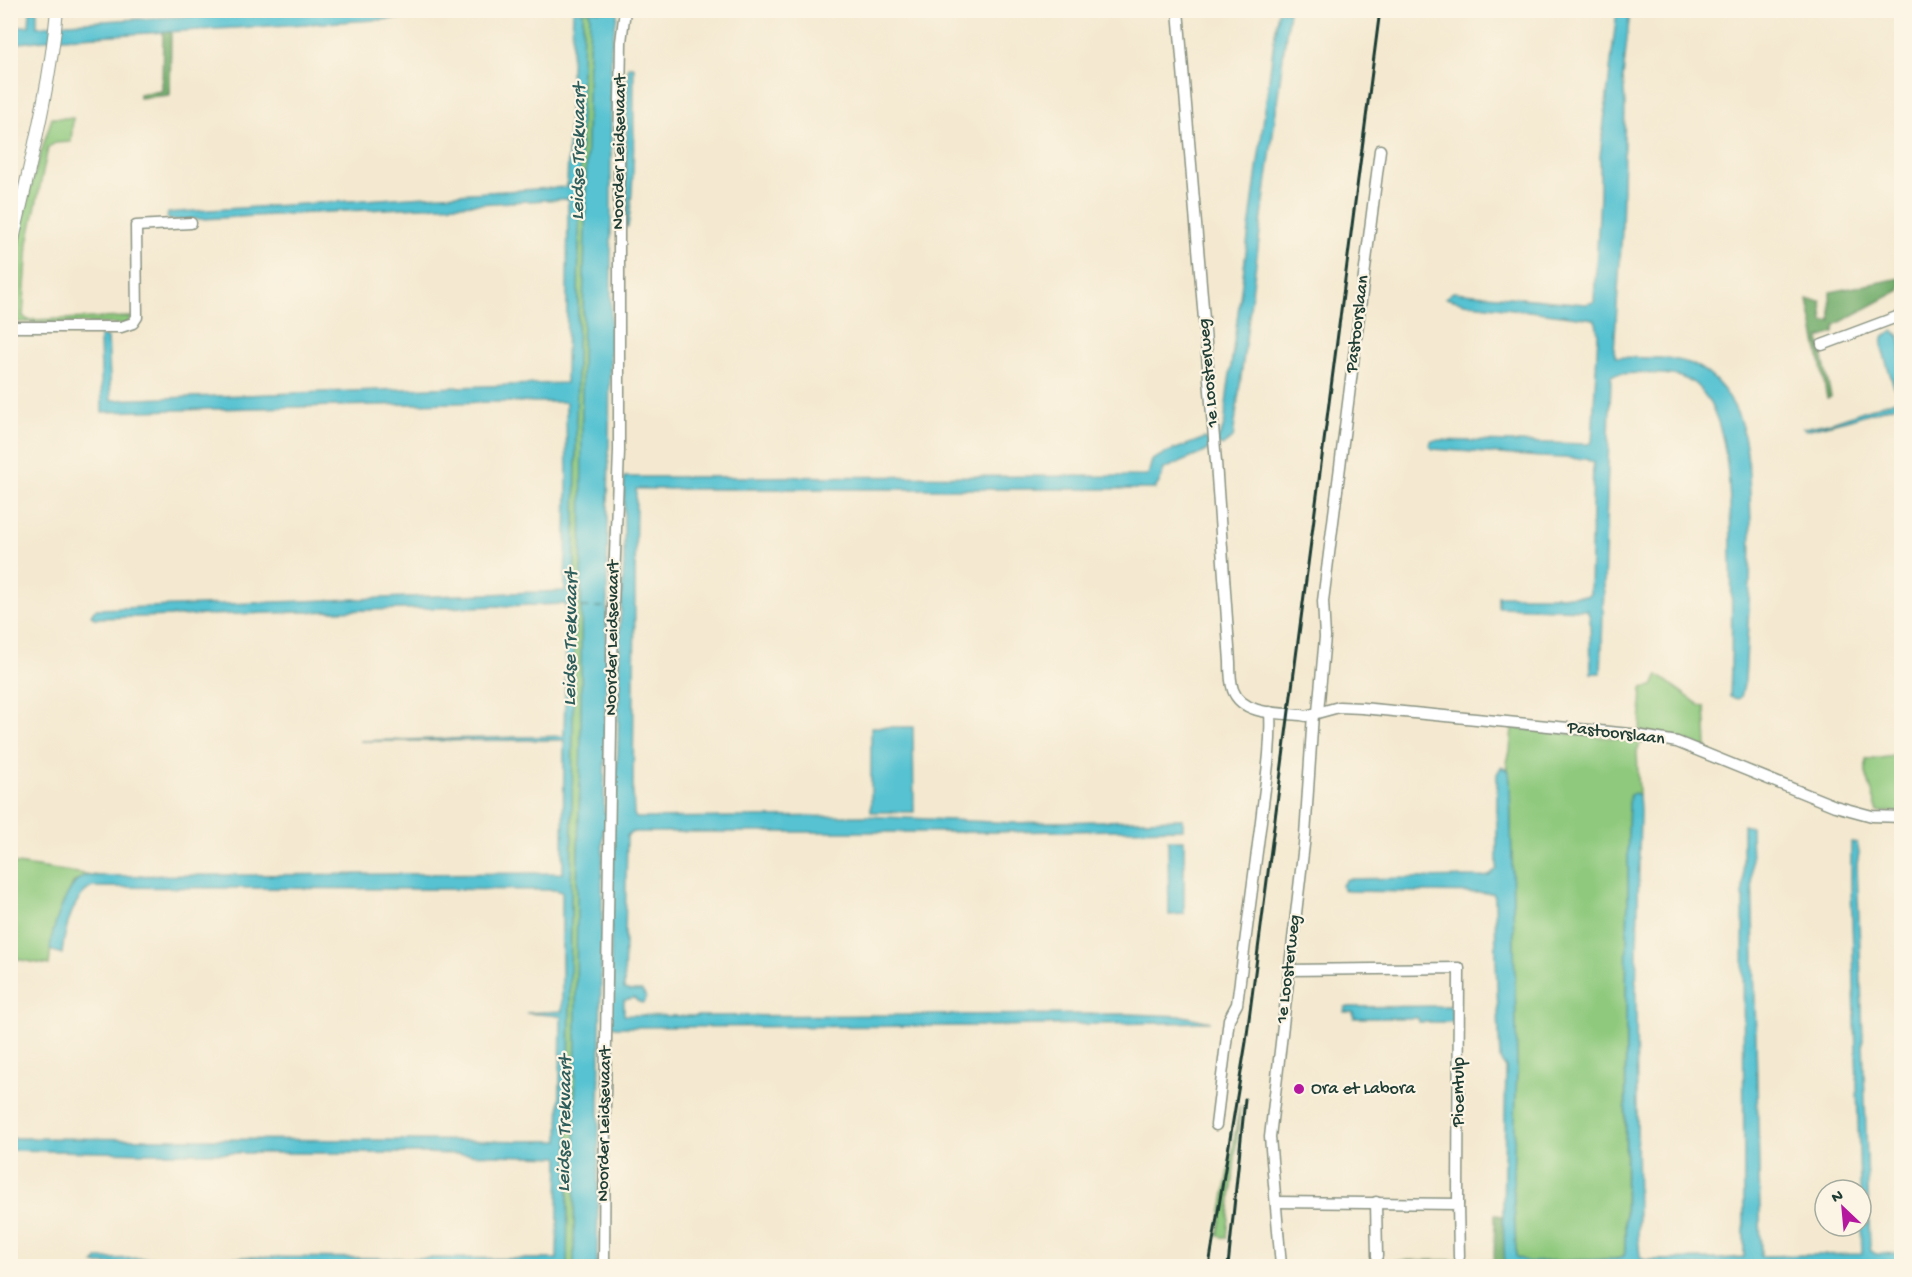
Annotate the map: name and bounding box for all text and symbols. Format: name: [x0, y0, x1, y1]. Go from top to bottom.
street label: Noorder Leidsevaart: [608, 73, 632, 230]
water label: Leidse Trekvaart: [567, 80, 593, 220]
street label: Pastoorslaan: [1341, 274, 1374, 375]
street label: 1e Loosterweg: [1194, 318, 1224, 429]
street label: Noorder Leidsevaart: [601, 559, 625, 716]
water label: Leidse Trekvaart: [559, 566, 585, 706]
street label: Pastoorslaan: [1565, 717, 1666, 750]
street label: 1e Loosterweg: [1272, 914, 1306, 1025]
street label: Noorder Leidsevaart: [593, 1045, 617, 1202]
water label: Leidse Trekvaart: [553, 1052, 579, 1192]
street label: Pioentulp: [1449, 1057, 1470, 1128]
place label: Ora et Labora: [1311, 1079, 1416, 1100]
marker: Ora et Labora: [1292, 1082, 1306, 1096]
north arrow: [1813, 1178, 1873, 1238]
text: N: [1829, 1187, 1847, 1208]

